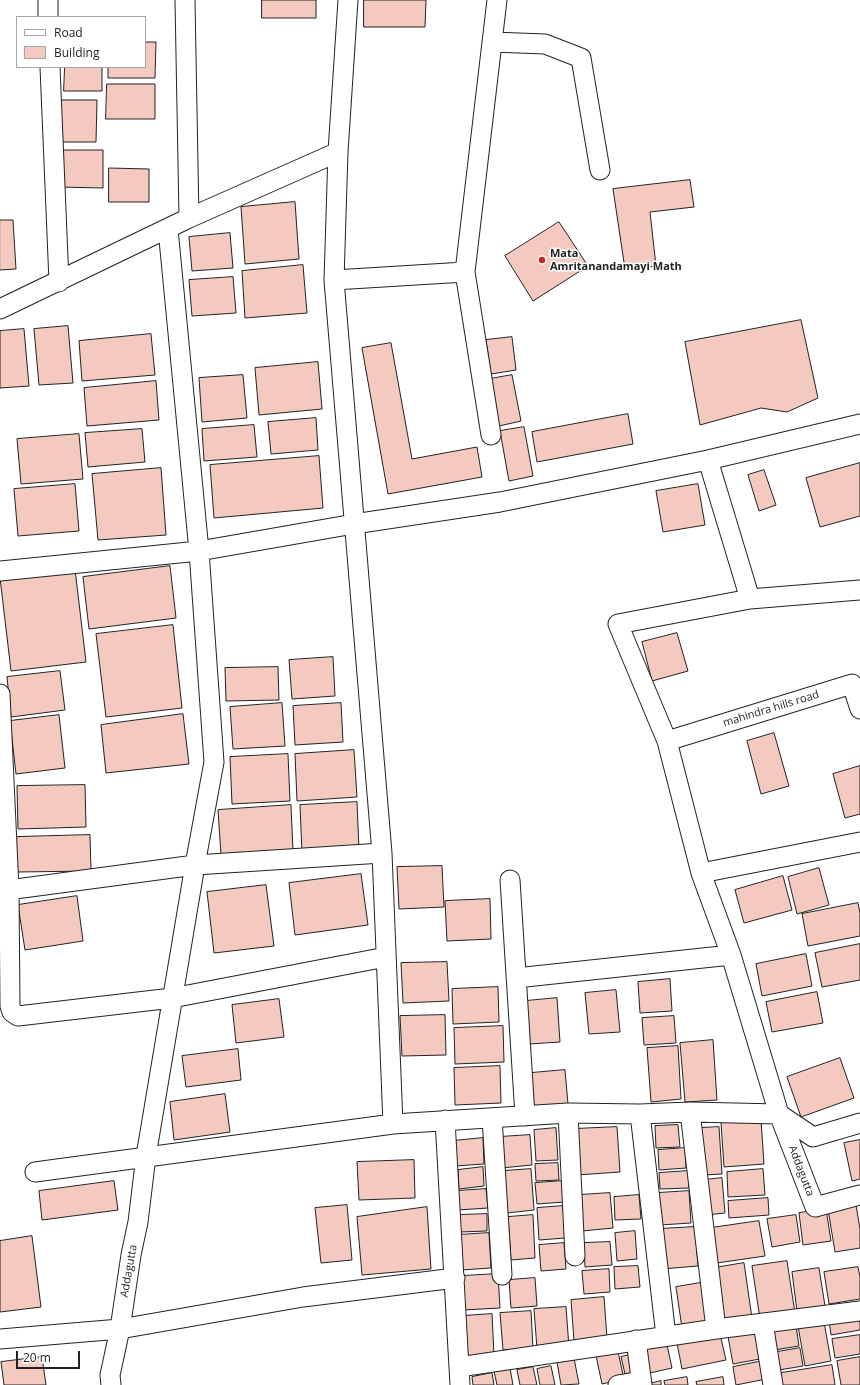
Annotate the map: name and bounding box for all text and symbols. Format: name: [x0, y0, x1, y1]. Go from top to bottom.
legend: [16, 16, 146, 68]
text: Road: [54, 24, 83, 41]
text: Building: [54, 44, 99, 61]
place label: Mata Amritanandamayi Math: [550, 247, 682, 273]
marker: Mata Amritanandamayi Math: [537, 255, 547, 265]
street label: mahindra hills road: [721, 688, 821, 730]
street label: Addagutta: [785, 1144, 817, 1198]
street label: Addagutta: [118, 1244, 140, 1298]
scale bar: [18, 1343, 82, 1369]
text: 20 m: [23, 1349, 51, 1366]

